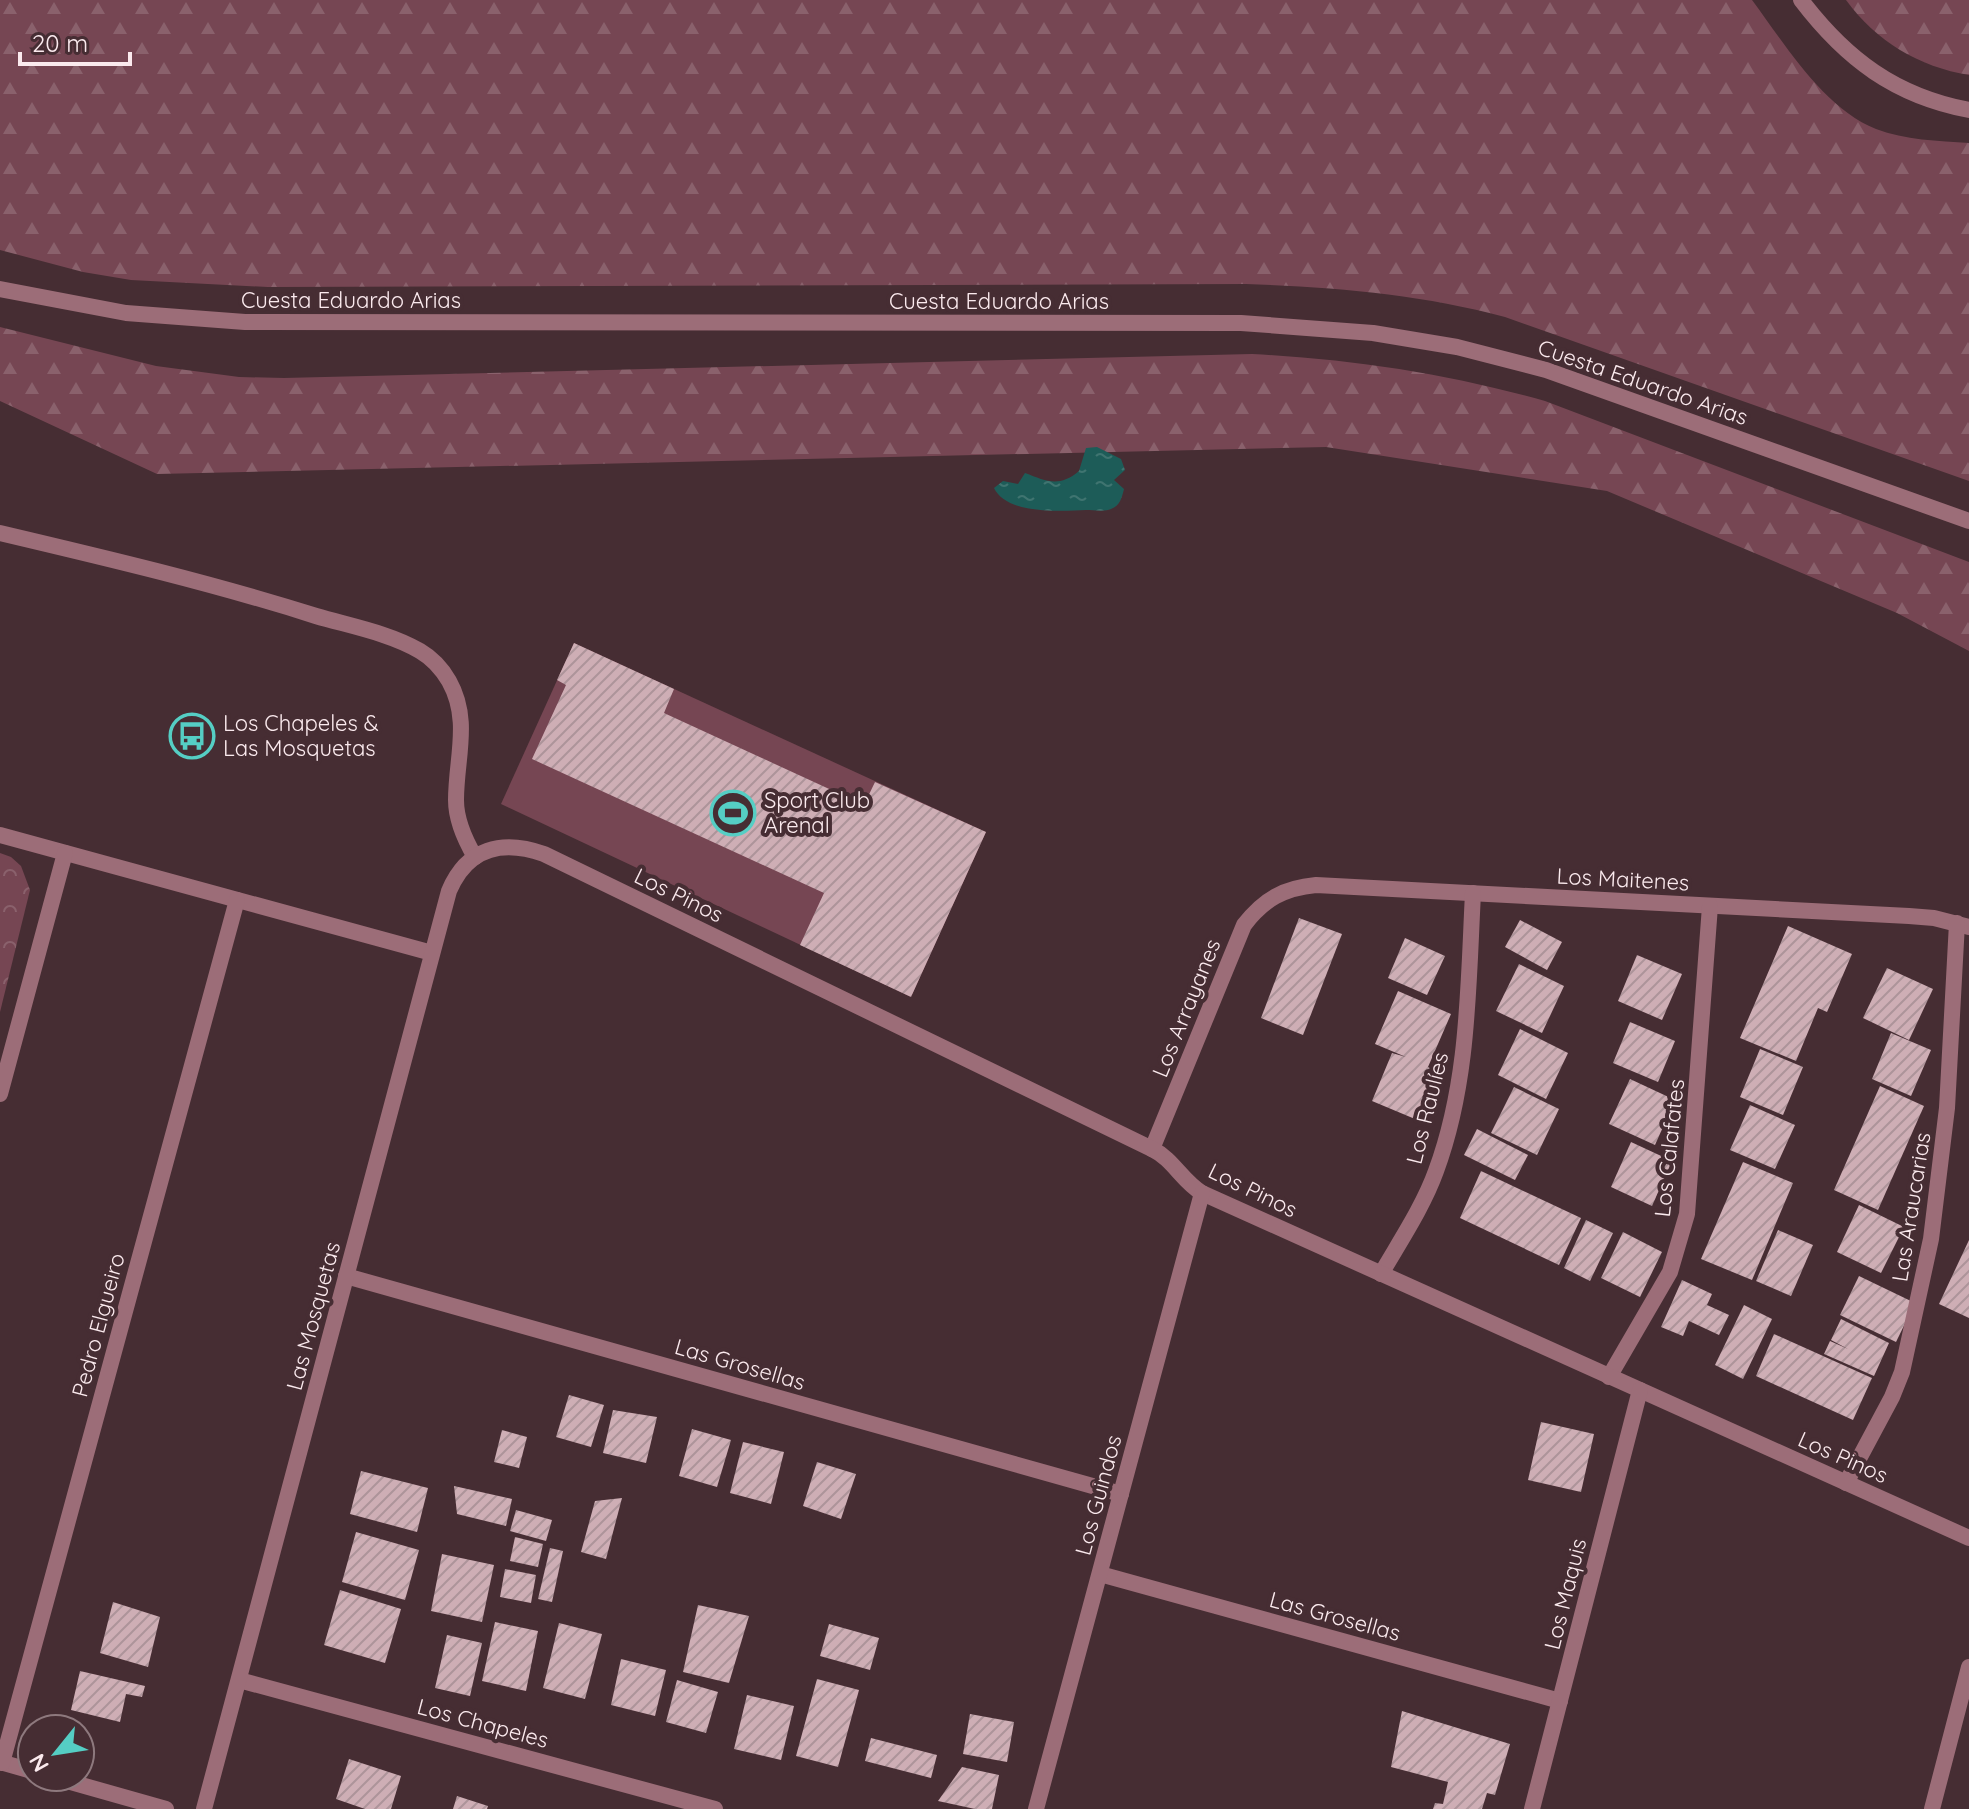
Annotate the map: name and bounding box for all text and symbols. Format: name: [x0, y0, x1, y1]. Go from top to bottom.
scale bar: [20, 16, 130, 66]
text: 20 m: [32, 28, 88, 58]
street label: Cuesta Eduardo Arias: [241, 286, 461, 314]
street label: Cuesta Eduardo Arias: [889, 287, 1109, 315]
street label: Cuesta Eduardo Arias: [1534, 333, 1752, 431]
place label: Los Chapeles & Las Mosquetas: [223, 709, 379, 762]
bus stop icon: Los Chapeles & Las Mosquetas: [168, 712, 216, 760]
place label: Sport Club Arenal: [764, 786, 870, 839]
sports icon: Sport Club Arenal: [709, 789, 757, 837]
street label: Los Pinos: [630, 861, 728, 929]
street label: Los Maitenes: [1556, 862, 1690, 896]
street label: Los Arrayanes: [1146, 935, 1226, 1081]
street label: Los Raulíes: [1400, 1049, 1454, 1167]
street label: Los Calafates: [1648, 1078, 1690, 1218]
street label: Las Araucarias: [1885, 1130, 1937, 1284]
street label: Los Pinos: [1204, 1156, 1302, 1224]
street label: Las Mosquetas: [280, 1239, 346, 1393]
street label: Pedro Elgueiro: [65, 1250, 131, 1400]
street label: Las Grosellas: [672, 1332, 808, 1396]
street label: Los Pinos: [1794, 1425, 1892, 1489]
street label: Los Guindos: [1068, 1432, 1128, 1558]
street label: Los Maquis: [1538, 1535, 1592, 1653]
street label: Las Grosellas: [1266, 1585, 1404, 1647]
street label: Los Chapeles: [414, 1692, 552, 1754]
north arrow: [16, 1713, 96, 1793]
text: N: [23, 1749, 55, 1777]

